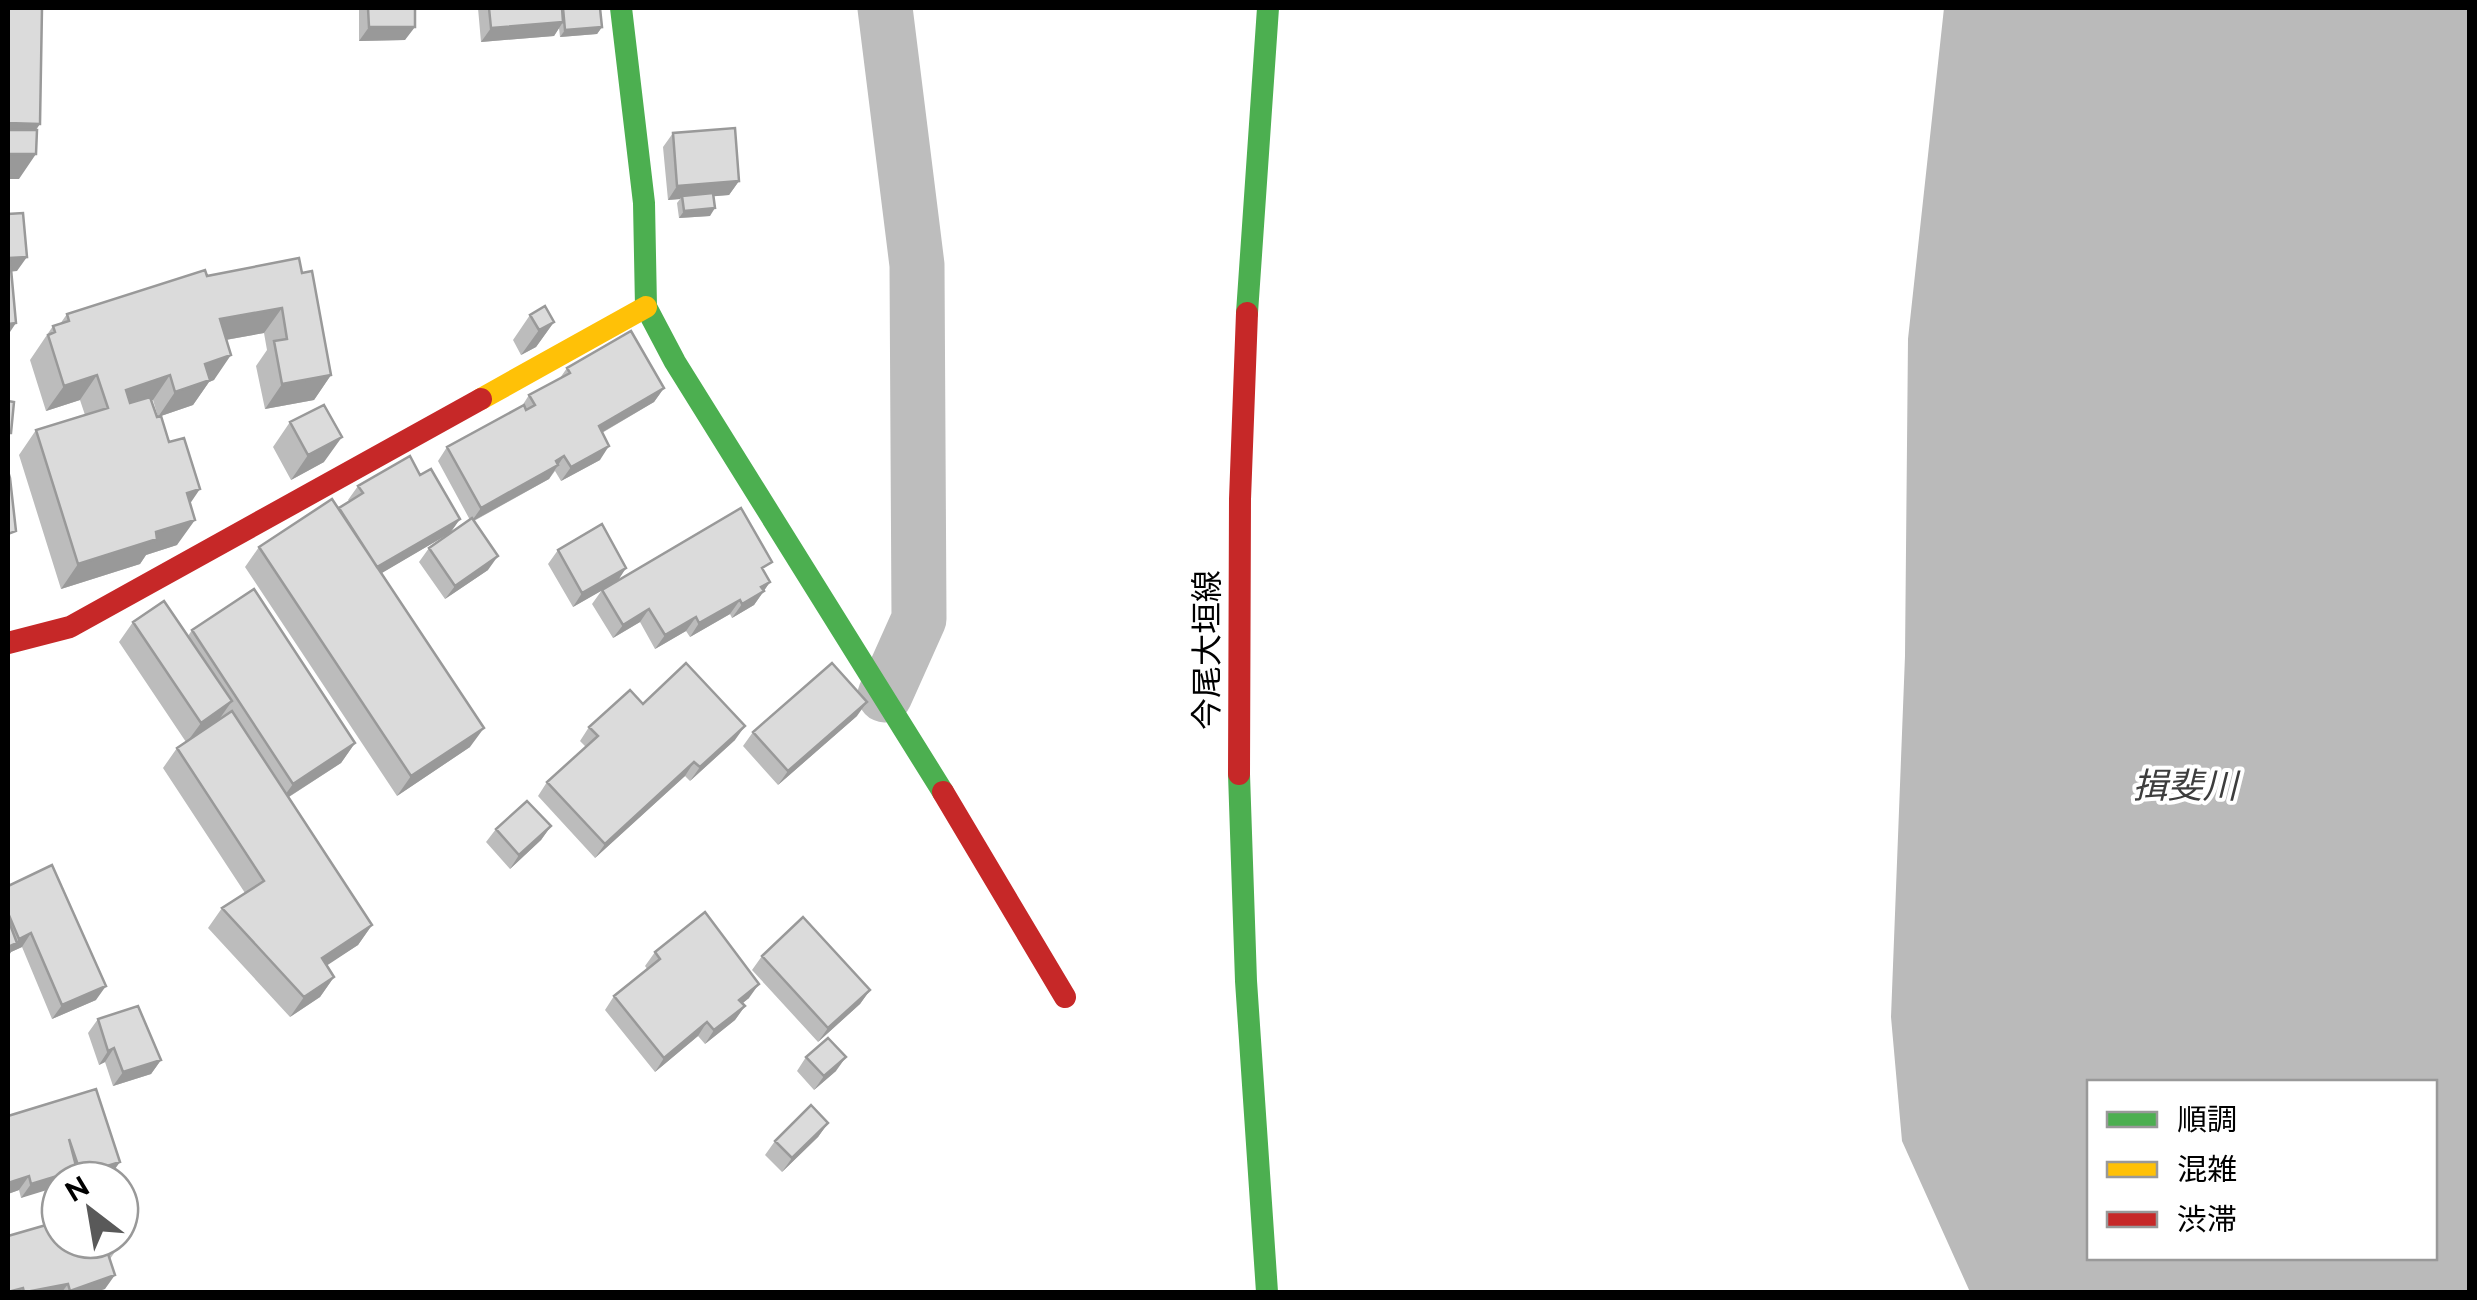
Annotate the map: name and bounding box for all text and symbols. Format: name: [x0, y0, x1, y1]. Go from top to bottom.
street label: 今尾大垣線: [1188, 570, 1225, 730]
water label: 揖斐川: [2132, 765, 2241, 806]
legend: [2087, 1080, 2437, 1260]
text: 順調: [2177, 1102, 2237, 1137]
text: 混雑: [2177, 1152, 2237, 1187]
north arrow: [40, 1160, 140, 1260]
text: N: [60, 1169, 95, 1209]
text: 渋滞: [2177, 1202, 2237, 1237]

